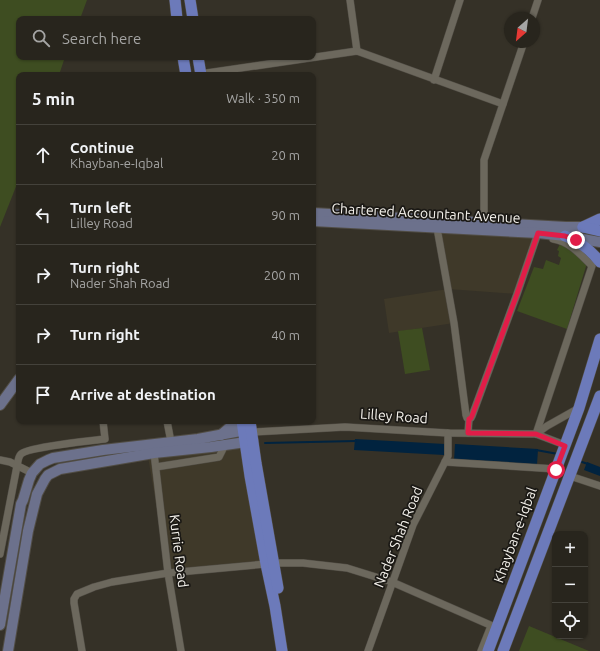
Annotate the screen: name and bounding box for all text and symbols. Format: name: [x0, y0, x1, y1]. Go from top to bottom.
north arrow: [504, 12, 540, 48]
search box: [16, 16, 316, 60]
icon: search: [30, 27, 52, 49]
text: Search here: [62, 30, 141, 47]
text: 5 min: [32, 89, 75, 108]
text: Walk · 350 m: [226, 91, 300, 105]
text: Continue: [70, 139, 134, 156]
icon: ahead: [32, 144, 54, 166]
text: 20 m: [271, 148, 300, 162]
text: Khayban-e-Iqbal: [70, 156, 163, 170]
text: Turn left: [70, 199, 131, 216]
street label: Chartered Accountant Avenue: [331, 200, 521, 226]
icon: left: [32, 204, 54, 226]
text: 90 m: [271, 208, 300, 222]
text: Lilley Road: [70, 216, 133, 230]
route end: [567, 231, 585, 249]
text: Turn right: [70, 259, 140, 276]
icon: right: [32, 264, 54, 286]
text: 200 m: [264, 268, 300, 282]
text: Nader Shah Road: [70, 276, 170, 290]
icon: right: [32, 324, 54, 346]
text: Turn right: [70, 326, 140, 343]
text: 40 m: [271, 328, 300, 342]
icon: arrive: [32, 384, 54, 406]
text: Arrive at destination: [70, 386, 216, 403]
street label: Lilley Road: [360, 406, 428, 426]
route start: [547, 461, 565, 479]
street label: Nader Shah Road: [370, 484, 426, 590]
street label: Khayban-e-Iqbal: [490, 485, 540, 585]
street label: Kurrie Road: [167, 513, 191, 589]
map controls: [552, 531, 588, 639]
button: +: [552, 531, 588, 567]
button: −: [552, 567, 588, 603]
button: locate: [552, 603, 588, 639]

